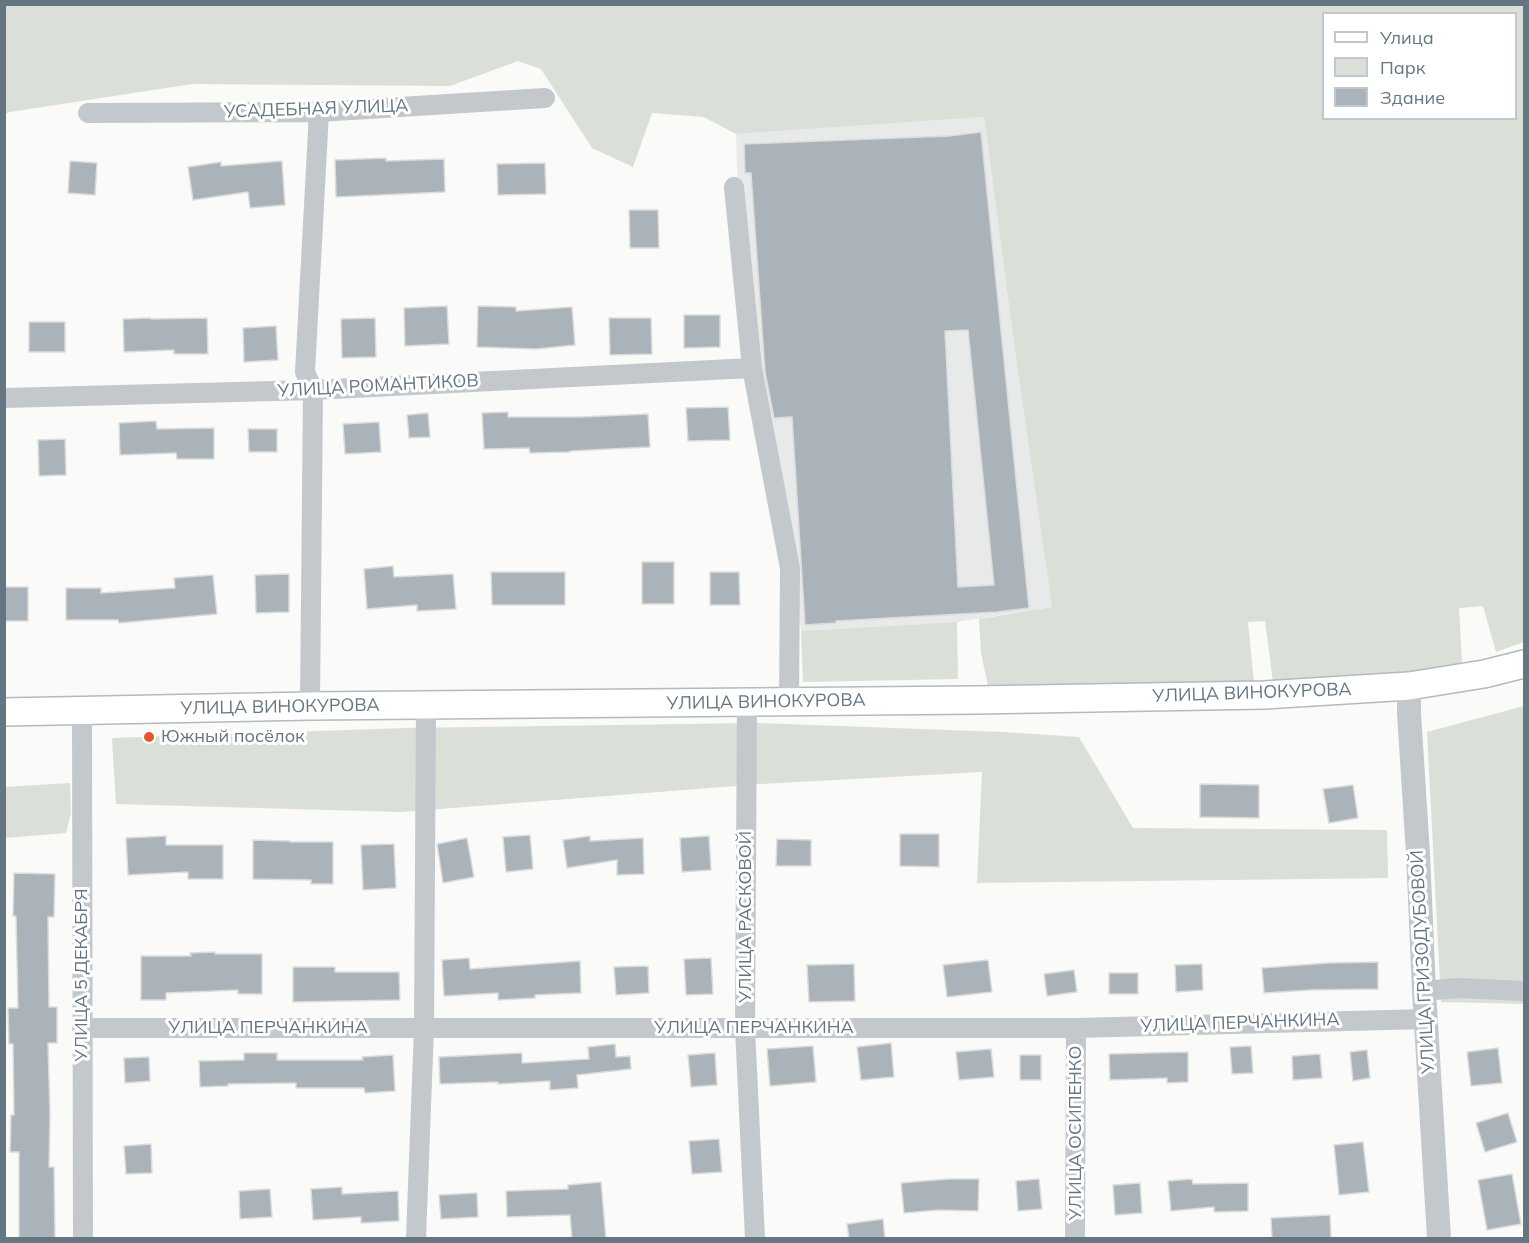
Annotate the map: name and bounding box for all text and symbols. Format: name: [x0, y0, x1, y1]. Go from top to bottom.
legend: [1322, 12, 1517, 120]
text: Улица: [1380, 26, 1434, 49]
text: Парк: [1380, 56, 1425, 79]
text: Здание: [1380, 86, 1445, 109]
street label: УСАДЕБНАЯ УЛИЦА: [223, 95, 409, 123]
street label: УЛИЦА РОМАНТИКОВ: [277, 370, 479, 402]
street label: УЛИЦА ВИНОКУРОВА: [1152, 679, 1352, 707]
street label: УЛИЦА ВИНОКУРОВА: [666, 689, 866, 715]
street label: УЛИЦА ВИНОКУРОВА: [180, 694, 380, 720]
place label: Южный посёлок: [161, 726, 305, 748]
marker: Южный посёлок: [142, 730, 156, 744]
street label: УЛИЦА РАСКОВОЙ: [735, 831, 757, 1003]
street label: УЛИЦА ГРИЗОДУБОВОЙ: [1406, 850, 1440, 1074]
street label: УЛИЦА 5 ДЕКАБРЯ: [71, 888, 93, 1062]
street label: УЛИЦА ПЕРЧАНКИНА: [1140, 1009, 1340, 1037]
street label: УЛИЦА ПЕРЧАНКИНА: [168, 1017, 368, 1039]
street label: УЛИЦА ПЕРЧАНКИНА: [654, 1017, 854, 1039]
street label: УЛИЦА ОСИПЕНКО: [1065, 1046, 1087, 1220]

